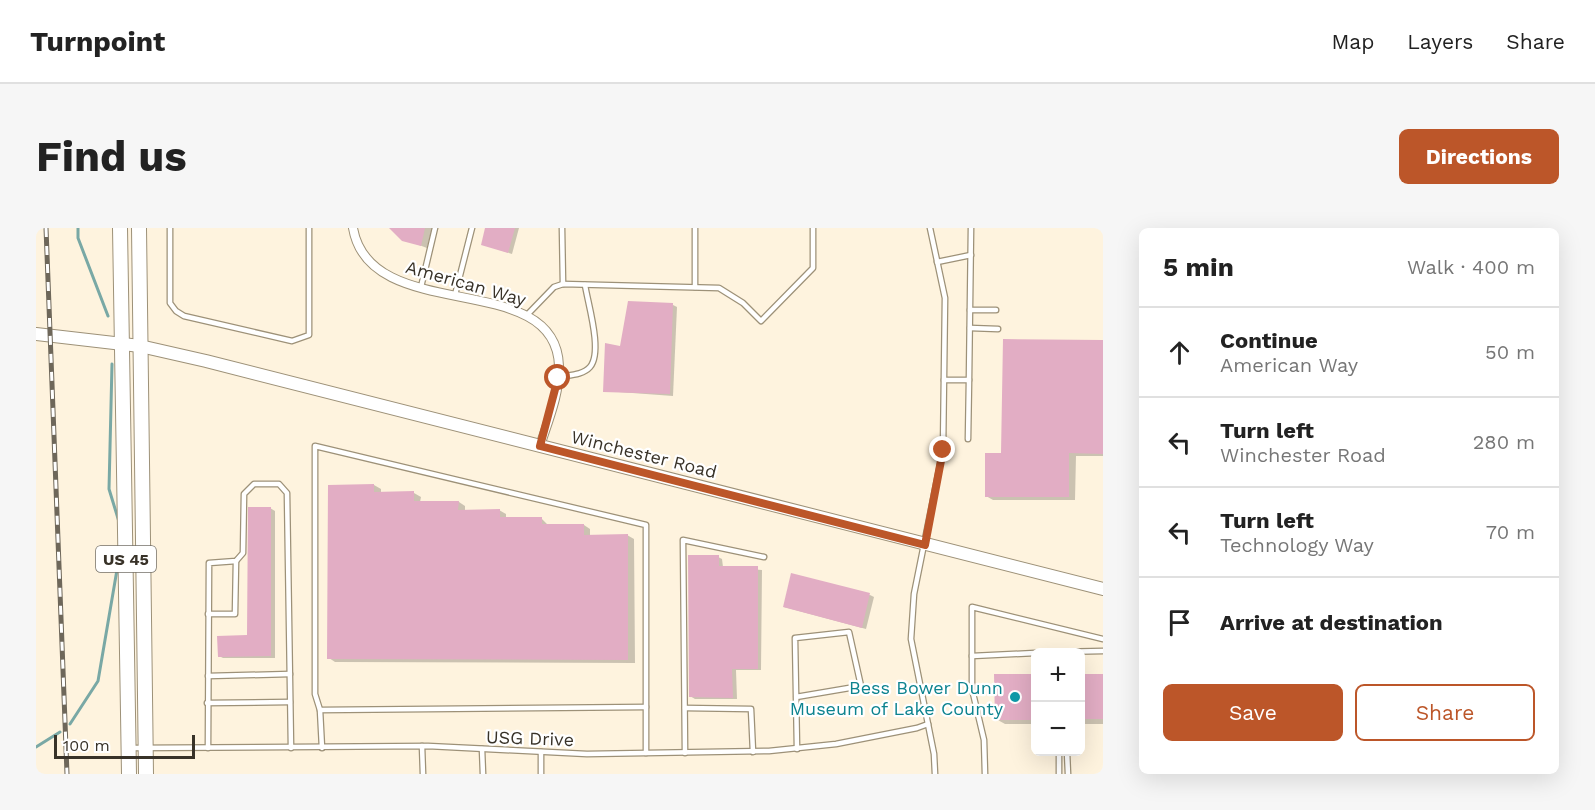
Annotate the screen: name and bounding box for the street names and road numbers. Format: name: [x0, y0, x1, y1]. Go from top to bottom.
street label: American Way: [403, 256, 529, 310]
street label: Winchester Road: [569, 426, 719, 482]
road number: US 45: [96, 546, 156, 572]
street label: USG Drive: [486, 726, 574, 750]

